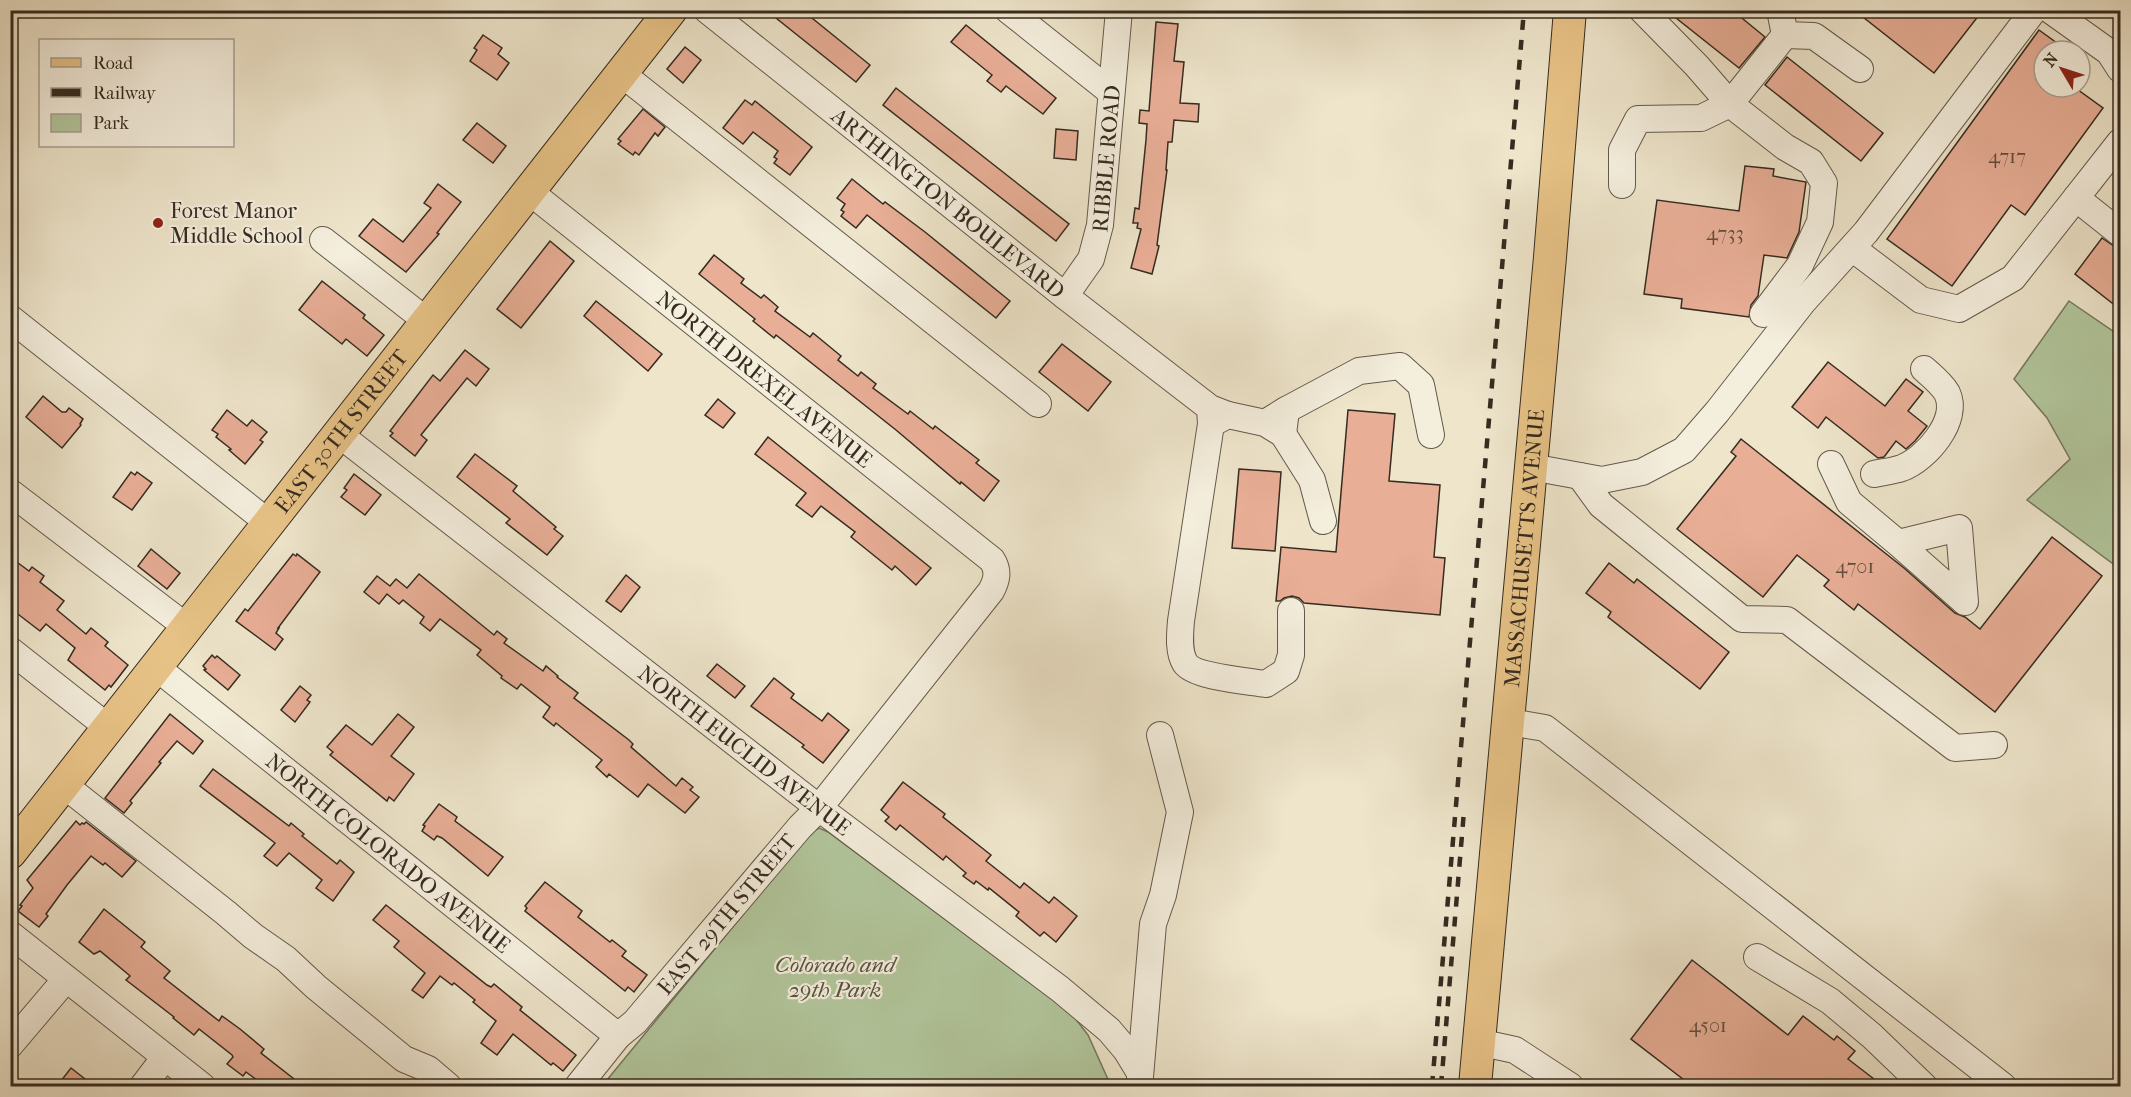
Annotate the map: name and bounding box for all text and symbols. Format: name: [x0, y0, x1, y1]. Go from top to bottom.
legend: [39, 39, 234, 147]
north arrow: [2032, 39, 2092, 99]
text: N: [2040, 49, 2062, 71]
text: Road: [93, 53, 133, 74]
text: Railway: [93, 83, 157, 104]
street label: RIBBLE ROAD: [1087, 84, 1126, 233]
street label: ARTHINGTON BOULEVARD: [825, 102, 1070, 305]
text: Park: [93, 113, 130, 134]
house number: 4717: [1988, 145, 2026, 168]
place label: Forest Manor Middle School: [170, 198, 303, 249]
marker: Forest Manor Middle School: [151, 216, 165, 230]
house number: 4733: [1706, 222, 1744, 245]
street label: NORTH DREXEL AVENUE: [651, 286, 877, 473]
street label: EAST 30TH STREET: [269, 344, 414, 519]
street label: MASSACHUSETTS AVENUE: [1499, 408, 1550, 689]
house number: 4701: [1836, 555, 1874, 578]
street label: NORTH EUCLID AVENUE: [633, 660, 856, 841]
street label: NORTH COLORADO AVENUE: [260, 748, 515, 959]
street label: EAST 29TH STREET: [652, 828, 802, 1000]
park label: Colorado and 29th Park: [775, 952, 898, 1003]
house number: 4501: [1689, 1014, 1727, 1037]

